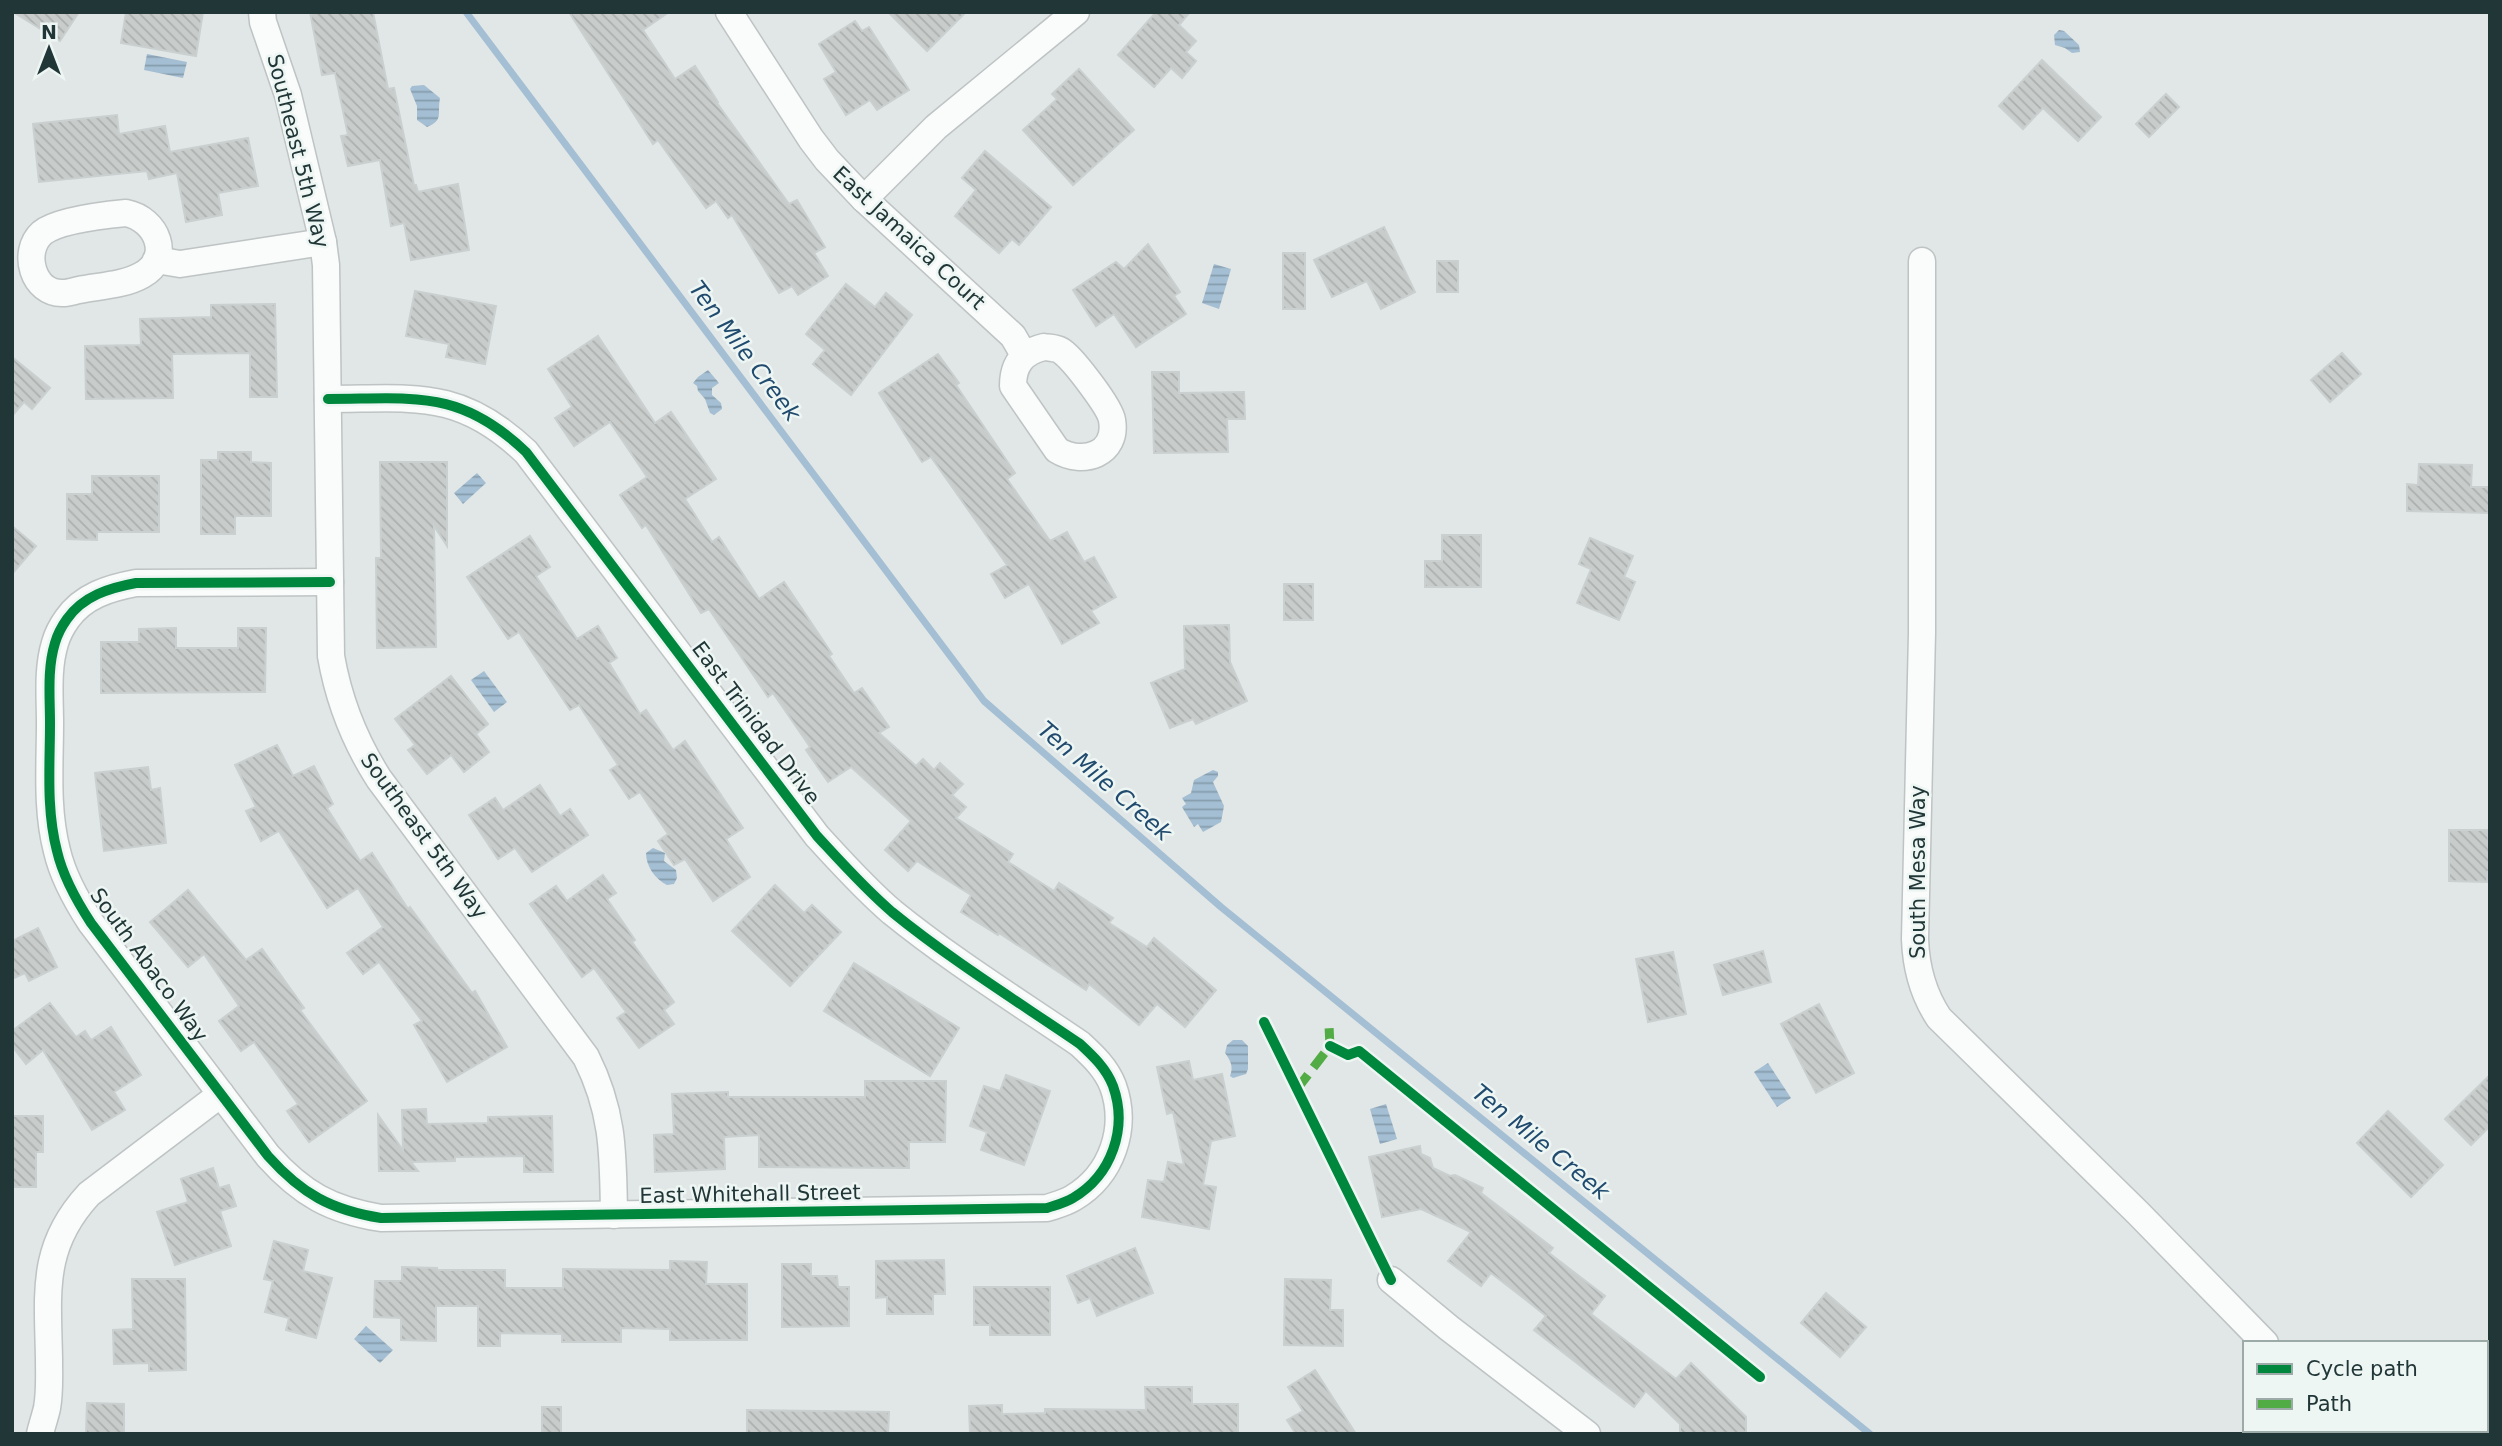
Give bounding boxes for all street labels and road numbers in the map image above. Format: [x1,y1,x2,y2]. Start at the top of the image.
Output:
street label: Southeast 5th Way [262,52,334,250]
street label: East Jamaica Court [828,161,990,315]
street label: East Trinidad Drive [687,637,825,809]
street label: Southeast 5th Way [356,748,492,924]
street label: South Mesa Way [1906,785,1930,959]
street label: South Abaco Way [85,883,213,1047]
street label: East Whitehall Street [639,1180,861,1208]

